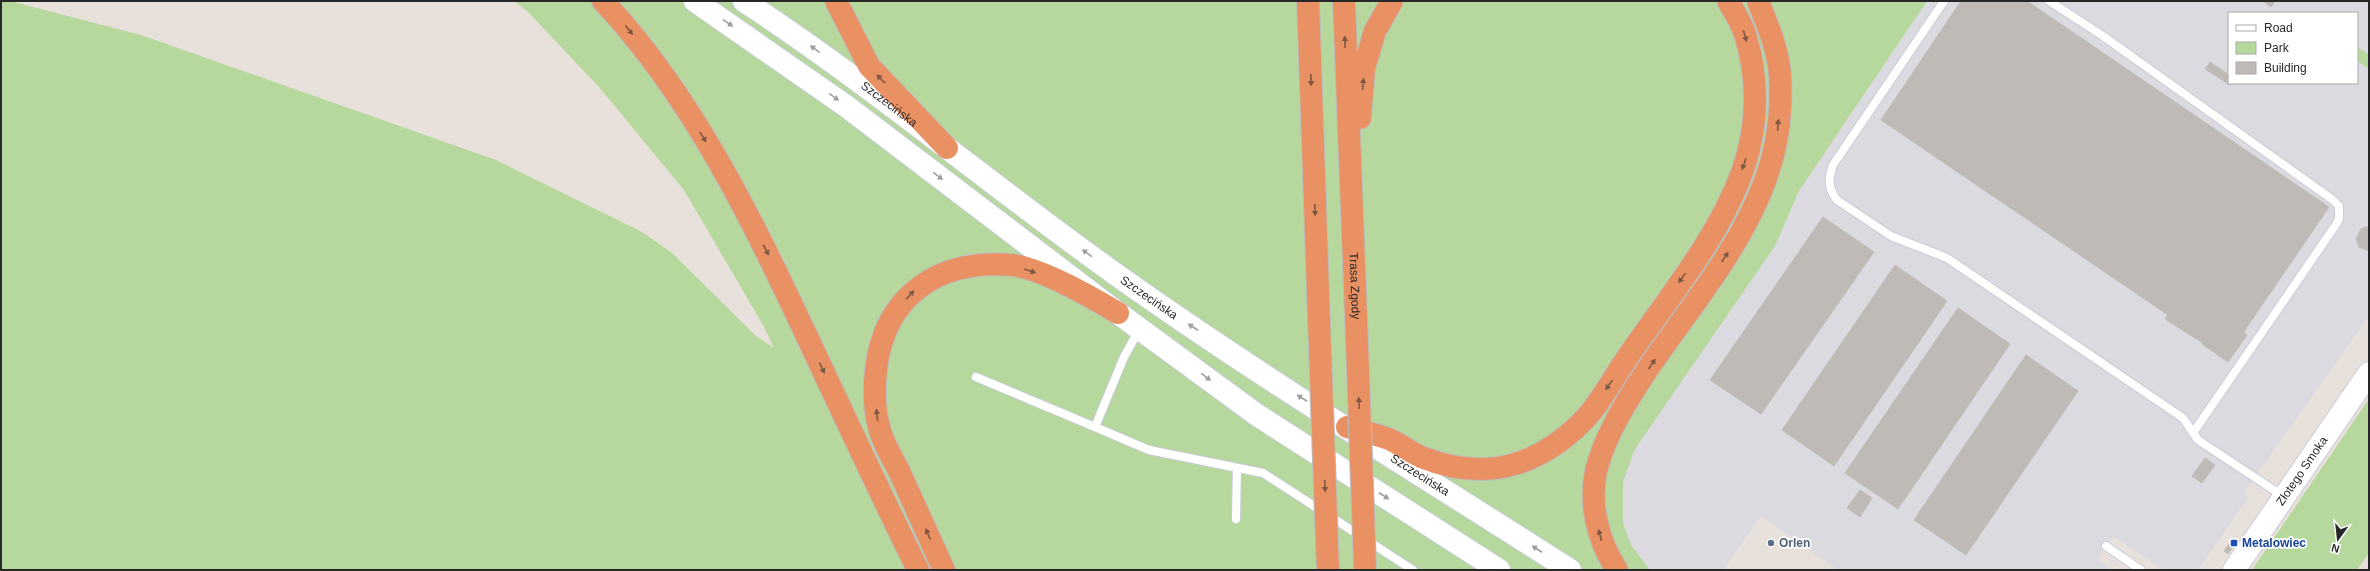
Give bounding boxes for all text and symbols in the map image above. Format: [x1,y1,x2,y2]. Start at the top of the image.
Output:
legend [2228,12,2358,84]
one-way arrow [722,19,734,26]
text: Road [2264,21,2293,35]
one-way arrow [624,25,633,36]
one-way arrow [1742,30,1748,42]
one-way arrow [1342,36,1349,48]
text: Park [2264,41,2290,55]
one-way arrow [809,45,820,53]
text: Building [2264,61,2307,75]
one-way arrow [876,74,886,84]
one-way arrow [1308,74,1314,87]
street label: Szczecińska [858,78,920,130]
one-way arrow [1359,78,1366,90]
one-way arrow [829,93,840,101]
one-way arrow [1775,119,1782,131]
one-way arrow [700,131,707,143]
one-way arrow [1741,158,1747,170]
one-way arrow [933,171,943,179]
one-way arrow [1312,204,1318,217]
one-way arrow [763,245,769,256]
one-way arrow [1081,249,1092,257]
one-way arrow [1721,251,1729,262]
street label: Trasa Zgody [1347,252,1363,320]
one-way arrow [1025,268,1037,274]
one-way arrow [1678,272,1686,283]
street label: Szczecińska [1118,273,1181,323]
one-way arrow [905,290,914,300]
one-way arrow [1187,324,1199,331]
one-way arrow [1648,359,1656,369]
one-way arrow [818,362,825,374]
one-way arrow [1200,373,1211,381]
one-way arrow [1605,379,1613,390]
one-way arrow [1297,394,1307,402]
one-way arrow [1356,396,1362,409]
one-way arrow [874,409,880,421]
street label: Złotego Smoka [2273,433,2331,508]
street label: Szczecińska [1388,451,1452,499]
one-way arrow [1322,480,1329,492]
one-way arrow [1378,492,1389,500]
north arrow [2318,519,2358,559]
one-way arrow [925,529,931,540]
one-way arrow [1597,529,1603,541]
place label: Orlen [1779,536,1810,550]
place label: Metalowiec [2242,536,2306,550]
marker: Orlen [1766,538,1776,548]
marker: Metalowiec [2229,538,2239,548]
text: N [2330,542,2341,555]
one-way arrow [1532,545,1542,553]

